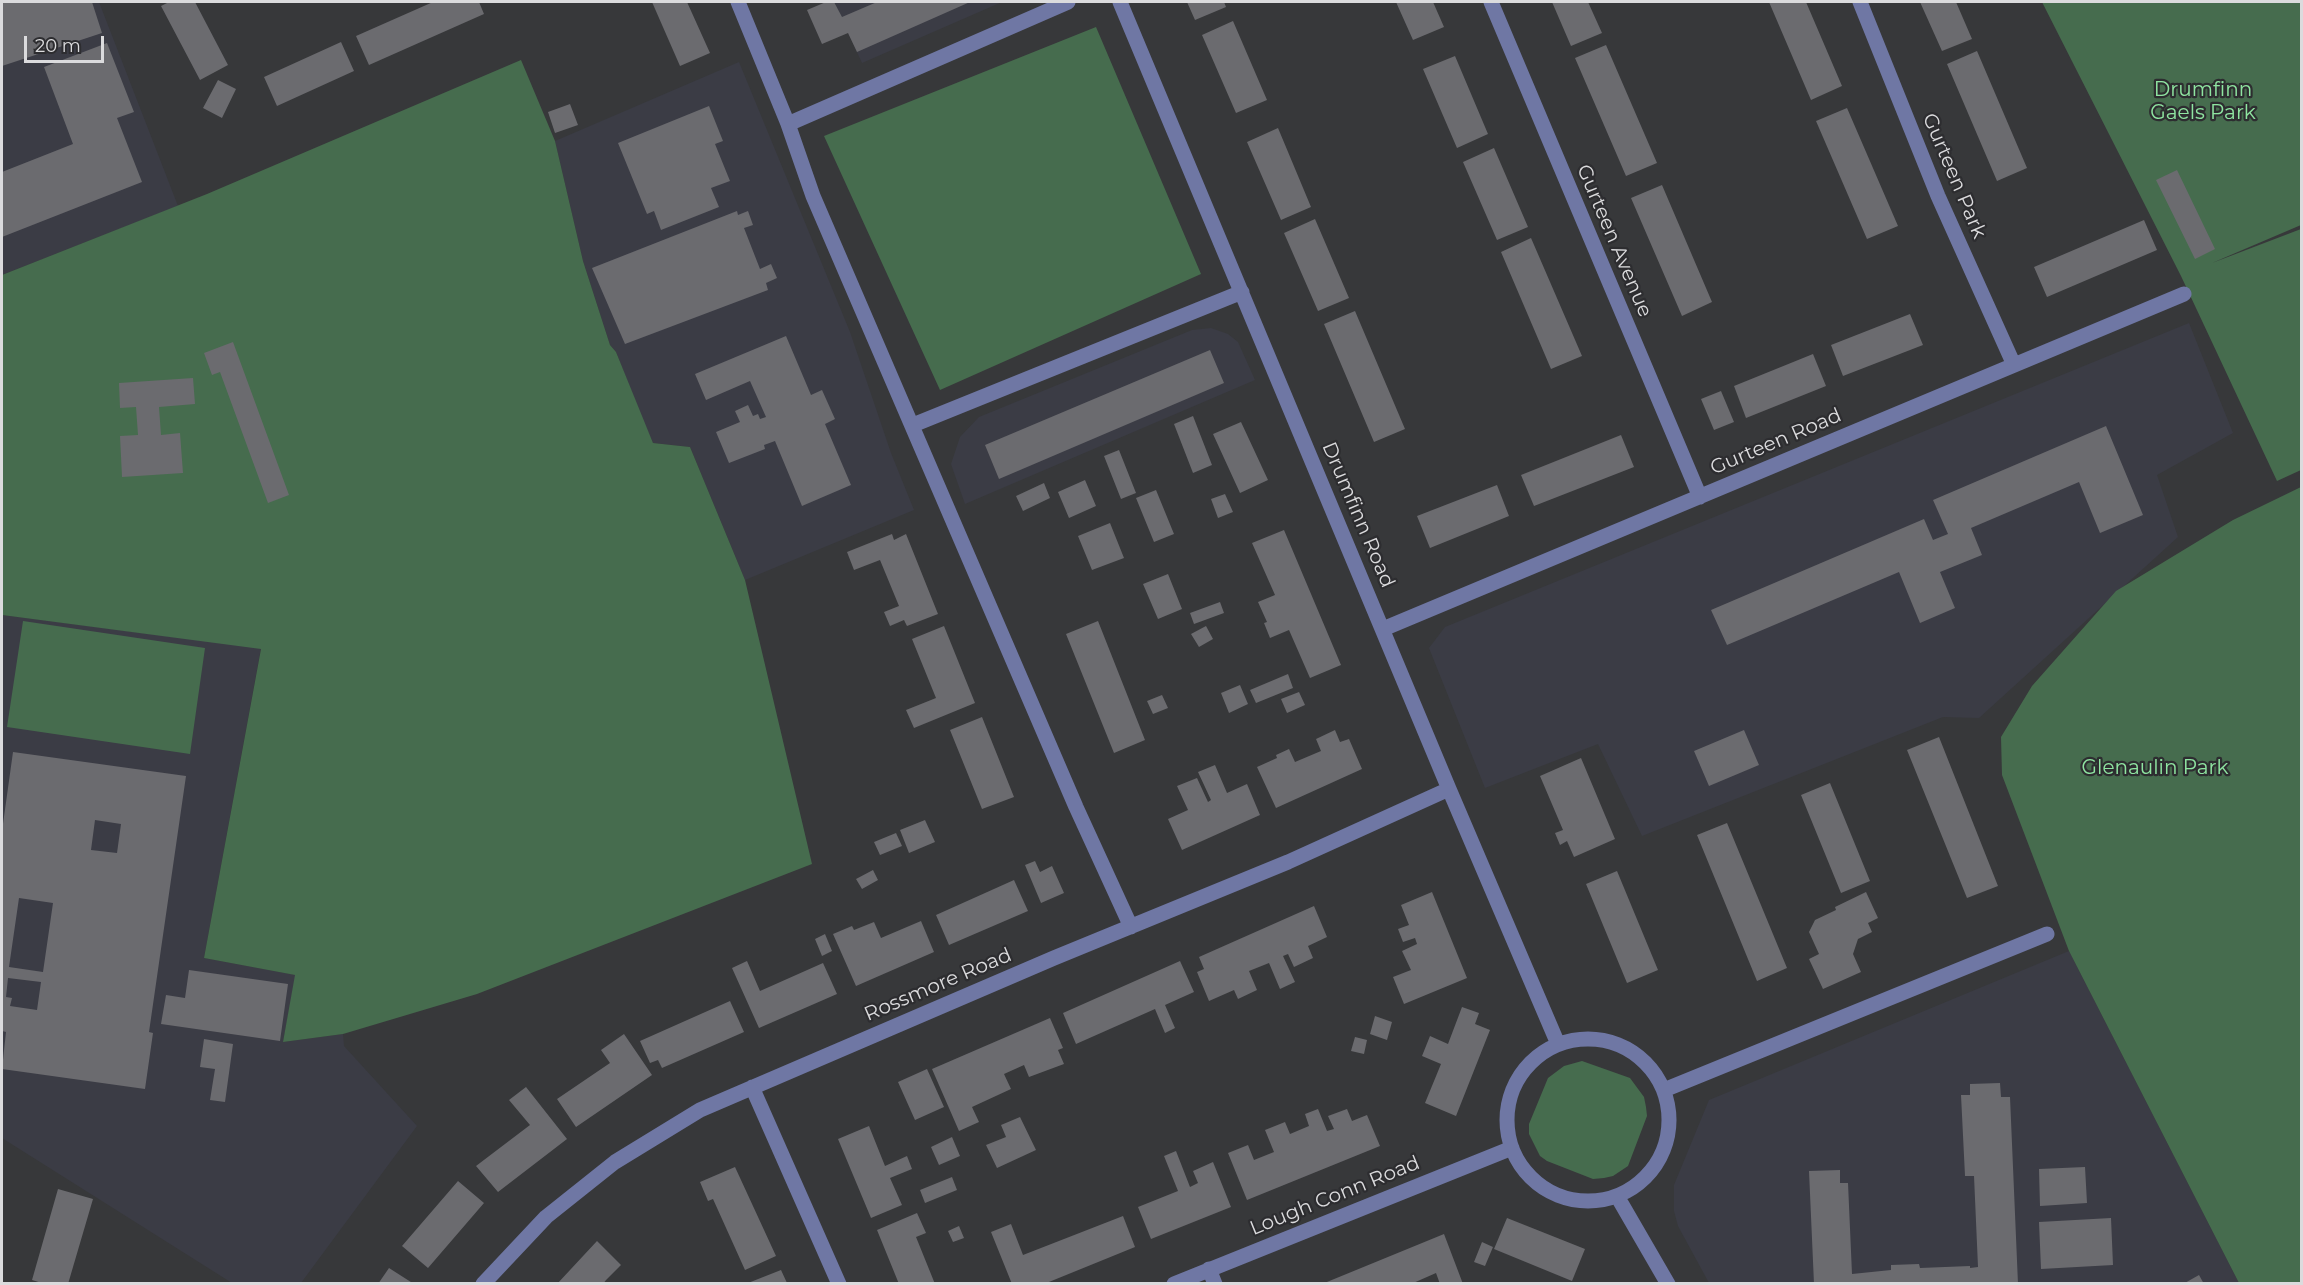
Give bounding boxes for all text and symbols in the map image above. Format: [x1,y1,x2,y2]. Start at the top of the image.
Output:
scale bar [27,24,106,62]
text: 20 m [35,35,81,57]
park label: Drumfinn Gaels Park [2150,78,2256,125]
street label: Gurteen Park [1917,110,1991,242]
street label: Gurteen Avenue [1571,161,1657,321]
street label: Gurteen Road [1707,404,1845,480]
street label: Drumfinn Road [1316,439,1400,591]
park label: Glenaulin Park [2082,756,2228,780]
street label: Rossmore Road [861,943,1015,1027]
street label: Lough Conn Road [1247,1151,1423,1241]

